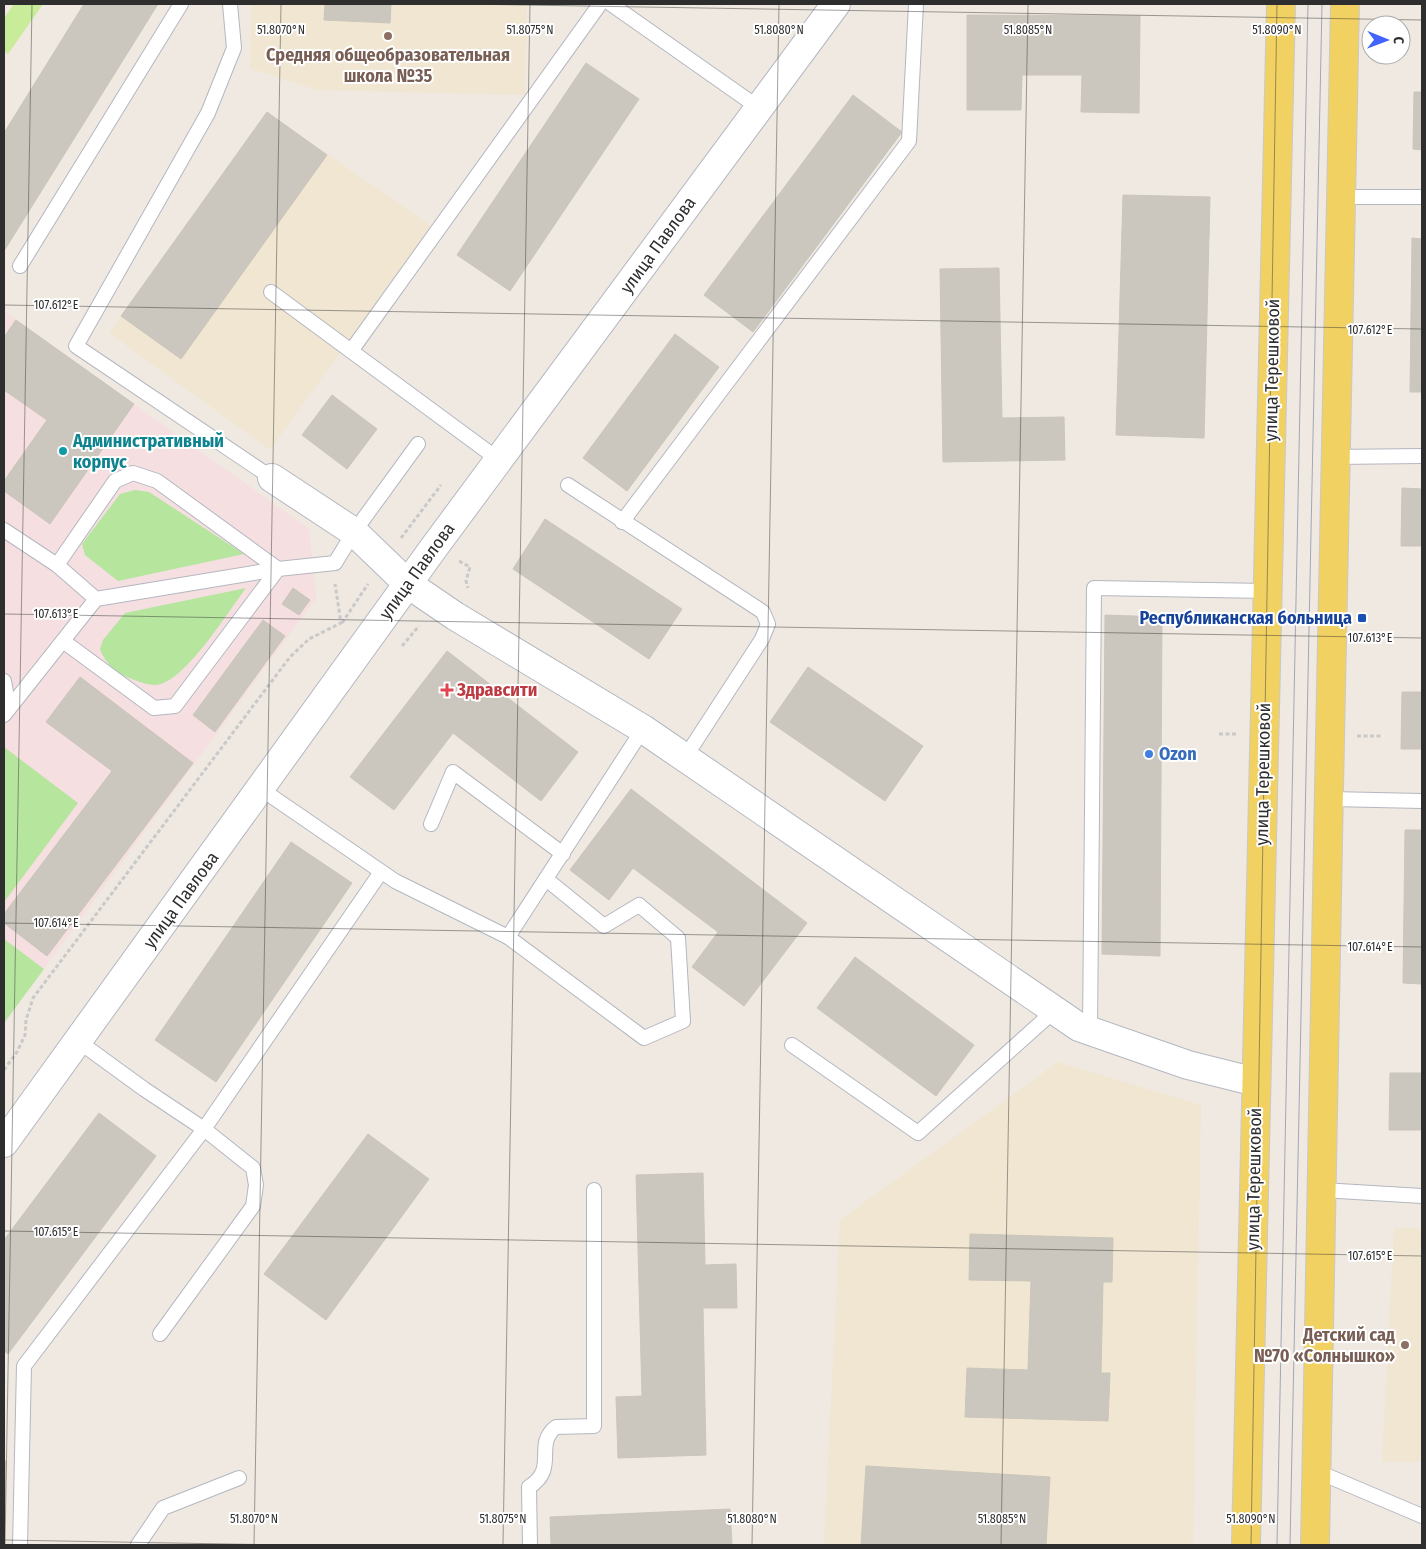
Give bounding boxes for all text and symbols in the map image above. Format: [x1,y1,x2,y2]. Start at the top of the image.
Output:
north arrow [1361,15,1411,65]
text: 51.8070°N [257,23,305,37]
text: 51.8075°N [506,23,554,37]
text: 51.8080°N [754,23,804,37]
text: 51.8085°N [1004,23,1052,37]
text: 51.8090°N [1252,23,1302,37]
marker: Средняя общеобразовательная школа №35 [382,30,394,42]
text: С [1390,36,1407,45]
place label: Средняя общеобразовательная школа №35 [266,44,510,87]
street label: улица Павлова [616,192,701,298]
text: 107.612°E [34,298,79,312]
street label: улица Терешковой [1260,298,1284,442]
text: 107.612°E [1348,323,1393,337]
place label: Административный корпус [72,430,224,473]
marker: Административный корпус [57,445,69,457]
street label: улица Павлова [375,518,460,624]
text: 107.613°E [34,607,79,621]
place label: Республиканская больница [1139,607,1352,629]
marker: Республиканская больница [1356,612,1368,624]
text: 107.613°E [1348,631,1393,645]
place label: Здравсити [456,679,537,701]
marker: Здравсити [441,684,453,696]
street label: улица Терешковой [1251,702,1275,846]
place label: Ozon [1159,743,1197,765]
marker: Ozon [1143,748,1155,760]
street label: улица Павлова [139,847,224,953]
text: 107.614°E [33,916,79,930]
text: 107.614°E [1347,940,1393,954]
street label: улица Терешковой [1242,1107,1266,1251]
text: 107.615°E [34,1225,79,1239]
text: 107.615°E [1348,1249,1393,1263]
place label: Детский сад №70 «Солнышко» [1254,1324,1395,1367]
marker: Детский сад №70 «Солнышко» [1399,1339,1411,1351]
text: 51.8070°N [230,1512,278,1526]
text: 51.8075°N [479,1512,527,1526]
text: 51.8080°N [727,1512,777,1526]
text: 51.8085°N [978,1512,1026,1526]
text: 51.8090°N [1226,1512,1276,1526]

